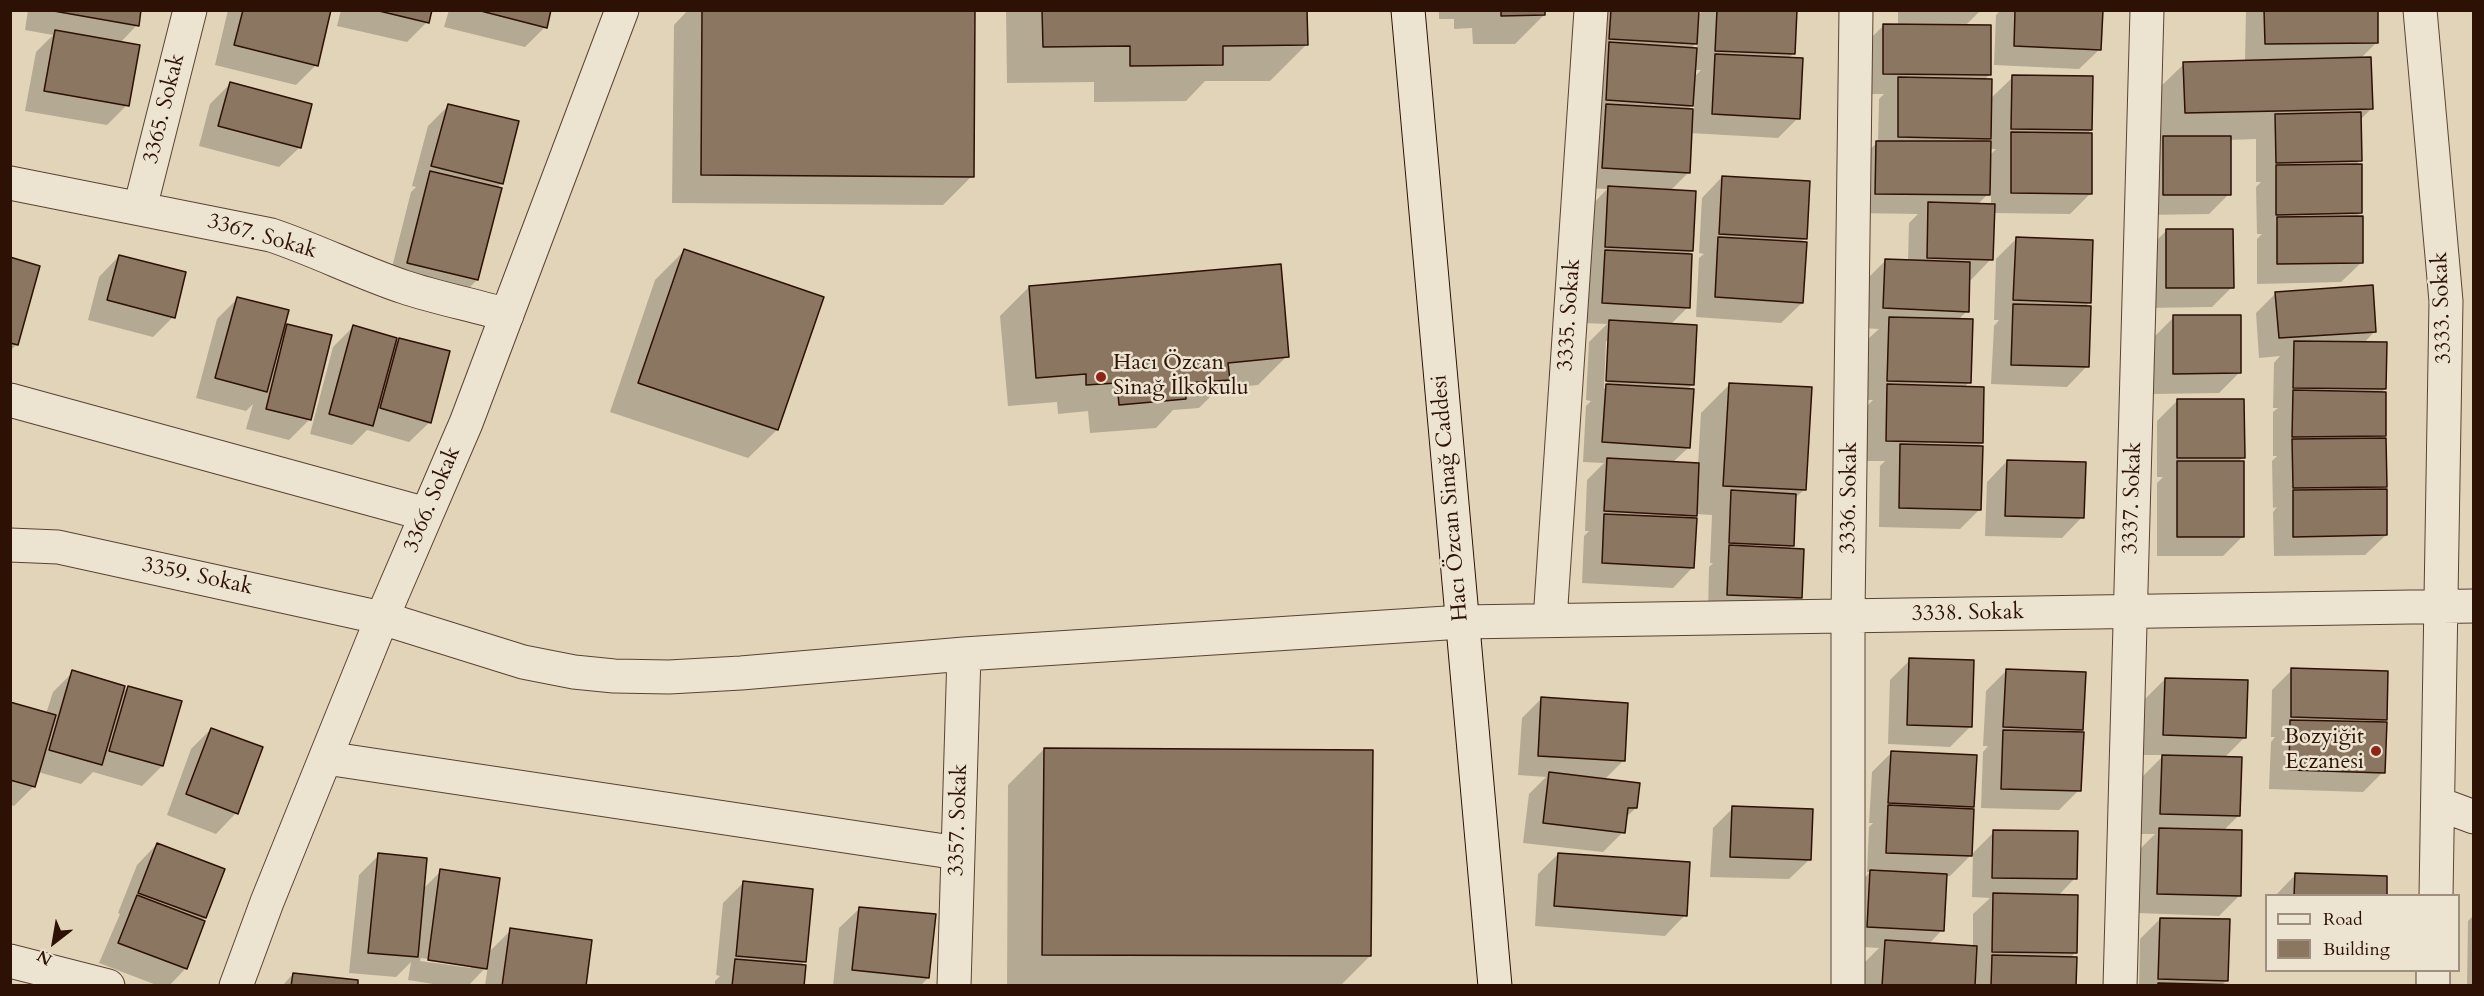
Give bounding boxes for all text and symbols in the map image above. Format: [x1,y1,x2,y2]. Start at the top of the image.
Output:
street label: 3365. Sokak [139,51,191,167]
street label: 3367. Sokak [204,209,320,265]
street label: 3333. Sokak [2428,251,2458,365]
street label: 3335. Sokak [1553,258,1587,372]
place label: Hacı Özcan Sinağ İlkokulu [1113,351,1249,402]
marker: Hacı Özcan Sinağ İlkokulu [1094,370,1108,384]
street label: Hacı Özcan Sinağ Caddesi [1427,374,1475,622]
street label: 3337. Sokak [2118,441,2148,555]
street label: 3336. Sokak [1836,442,1864,554]
street label: 3366. Sokak [399,443,467,557]
street label: 3359. Sokak [139,552,255,602]
street label: 3338. Sokak [1912,600,2024,628]
place label: Bozyiğit Eczanesi [2284,725,2364,776]
marker: Bozyiğit Eczanesi [2369,744,2383,758]
street label: 3357. Sokak [944,763,974,877]
legend [2265,894,2460,972]
text: Road [2323,907,2363,932]
north arrow [24,912,84,972]
text: Building [2323,937,2390,962]
text: N [33,944,56,970]

